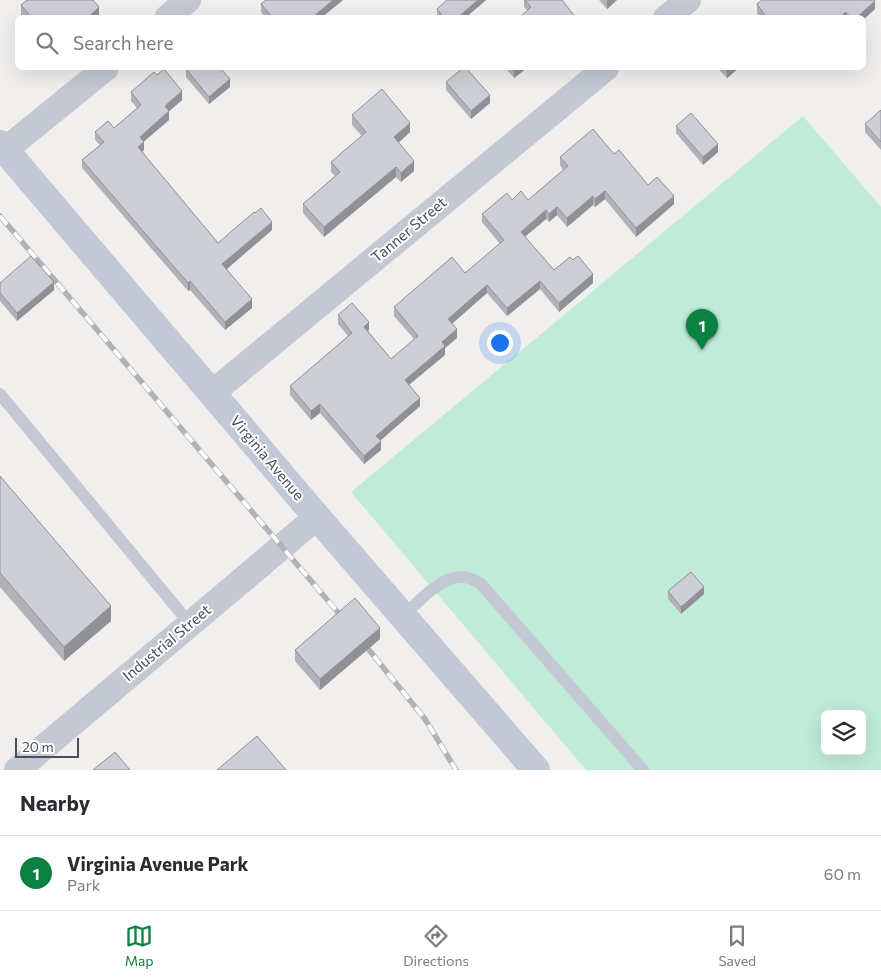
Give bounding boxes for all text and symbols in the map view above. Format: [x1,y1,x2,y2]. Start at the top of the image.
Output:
search box [15,15,866,70]
icon: search [33,29,61,57]
text: Search here [73,31,173,54]
street label: Tanner Street [367,193,450,266]
pin: 1 [686,309,718,350]
your location [487,330,513,356]
street label: Virginia Avenue [227,411,309,504]
street label: Industrial Street [119,600,214,684]
map controls [821,710,866,755]
button: layers [821,710,866,755]
scale bar [15,735,79,758]
text: 20 m [22,738,54,755]
text: Nearby [20,790,90,815]
text: Virginia Avenue Park [67,852,248,875]
text: 1 [32,864,40,883]
text: 60 m [824,864,861,883]
text: Park [67,875,100,894]
tab: Map [125,922,154,969]
tab: Directions [403,922,469,969]
tab: Saved [718,922,756,969]

